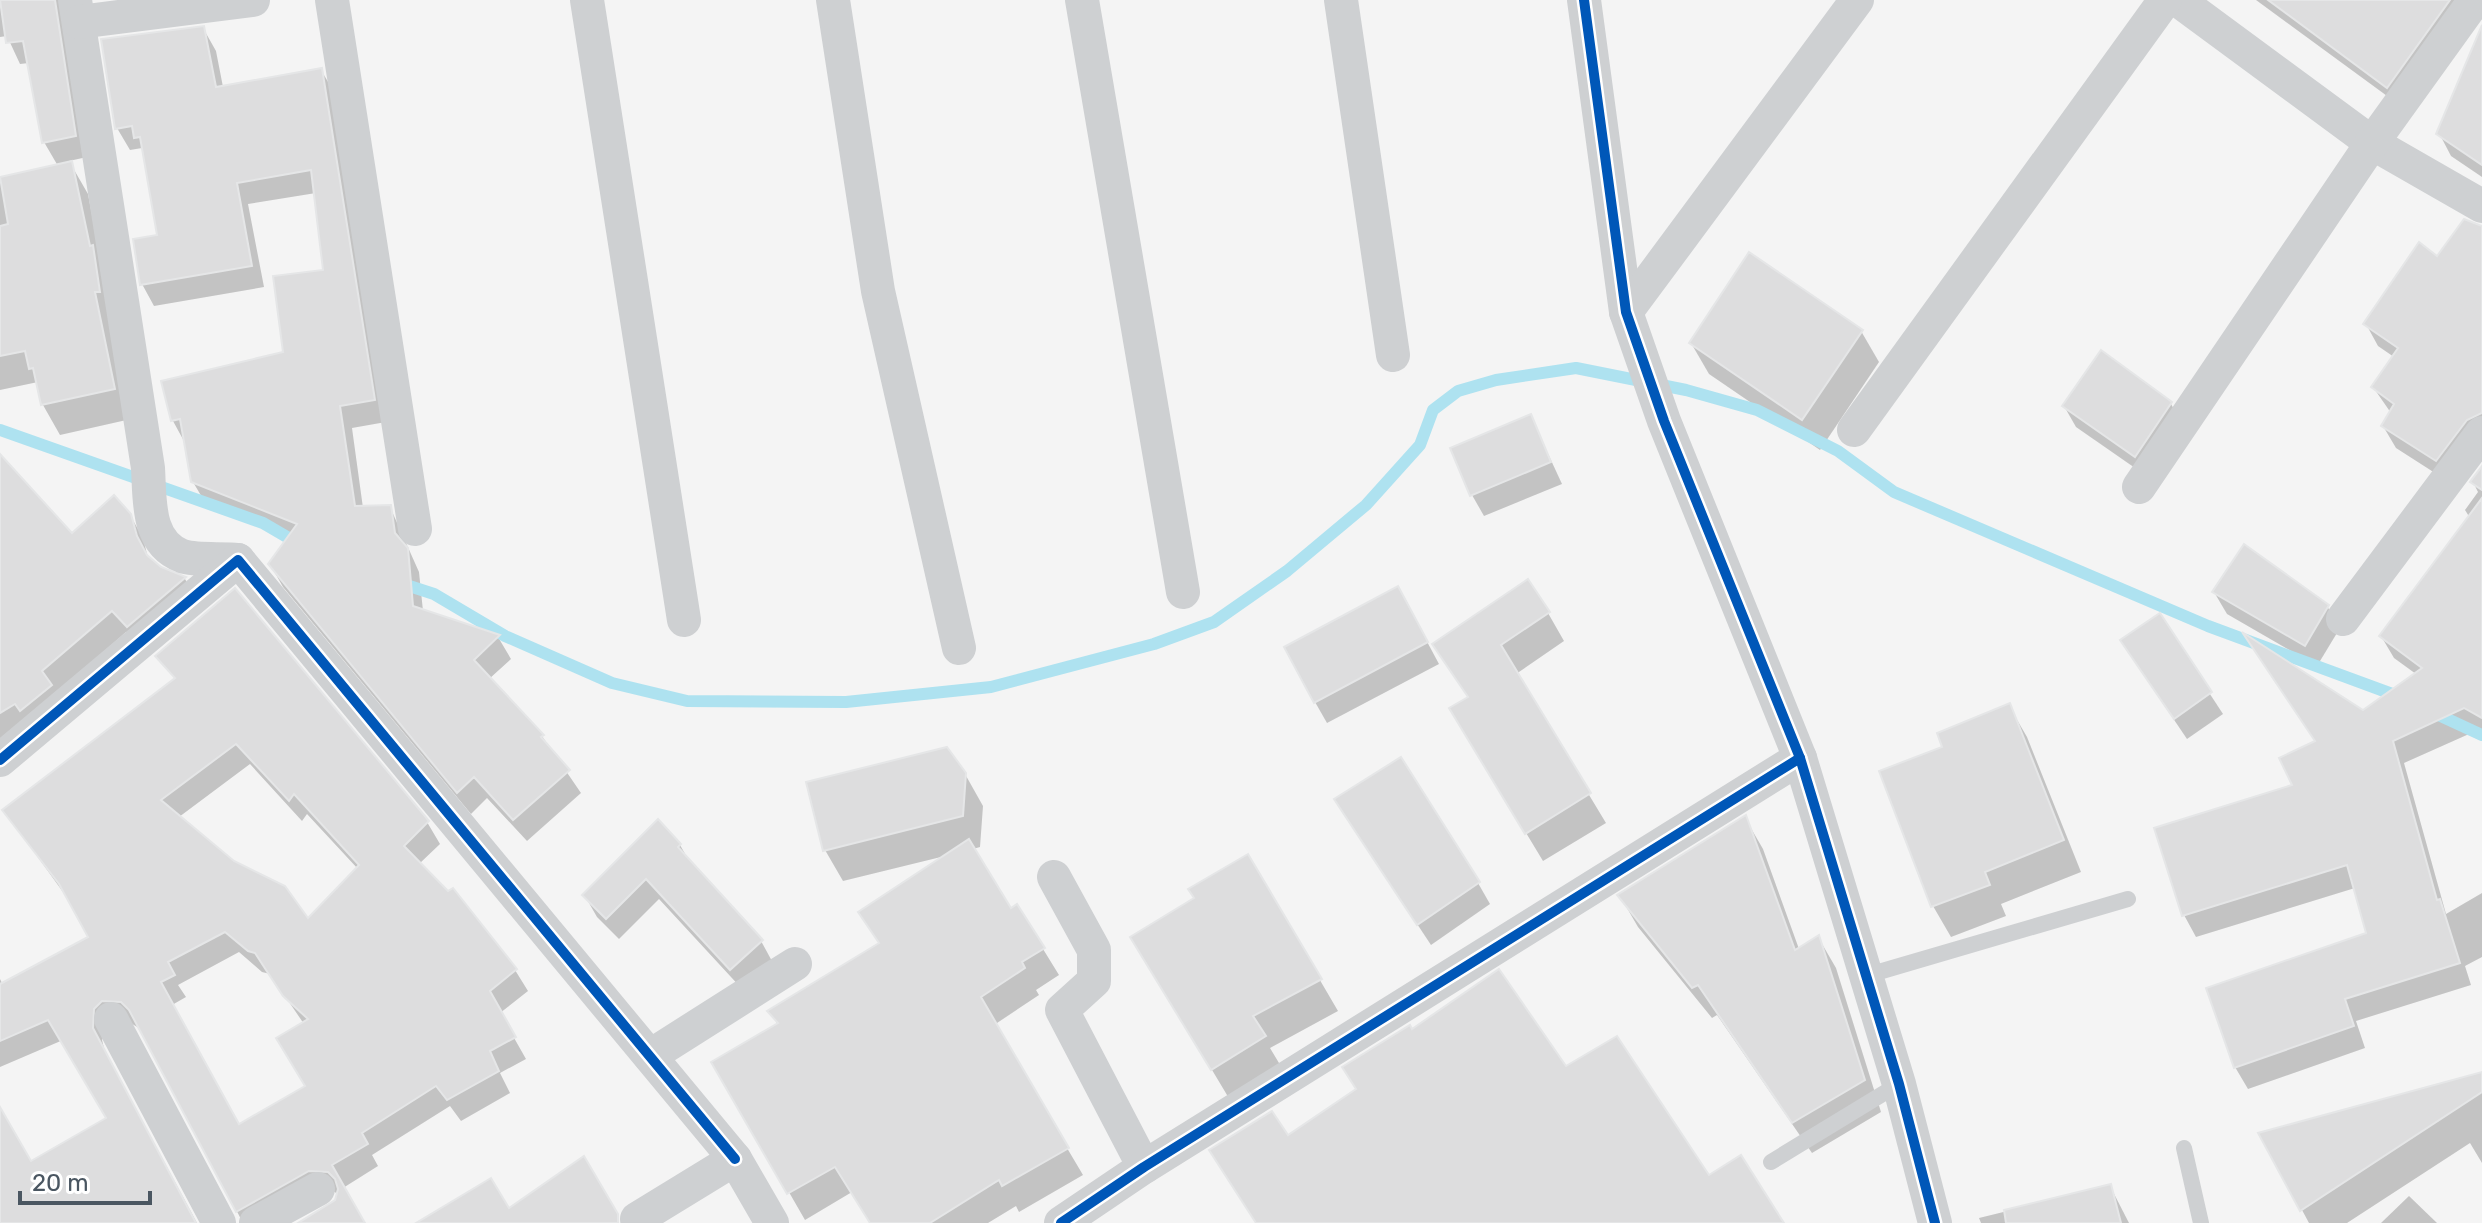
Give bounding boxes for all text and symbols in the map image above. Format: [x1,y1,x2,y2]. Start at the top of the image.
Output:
scale bar [20,1155,150,1205]
text: 20 m [32,1169,89,1197]

